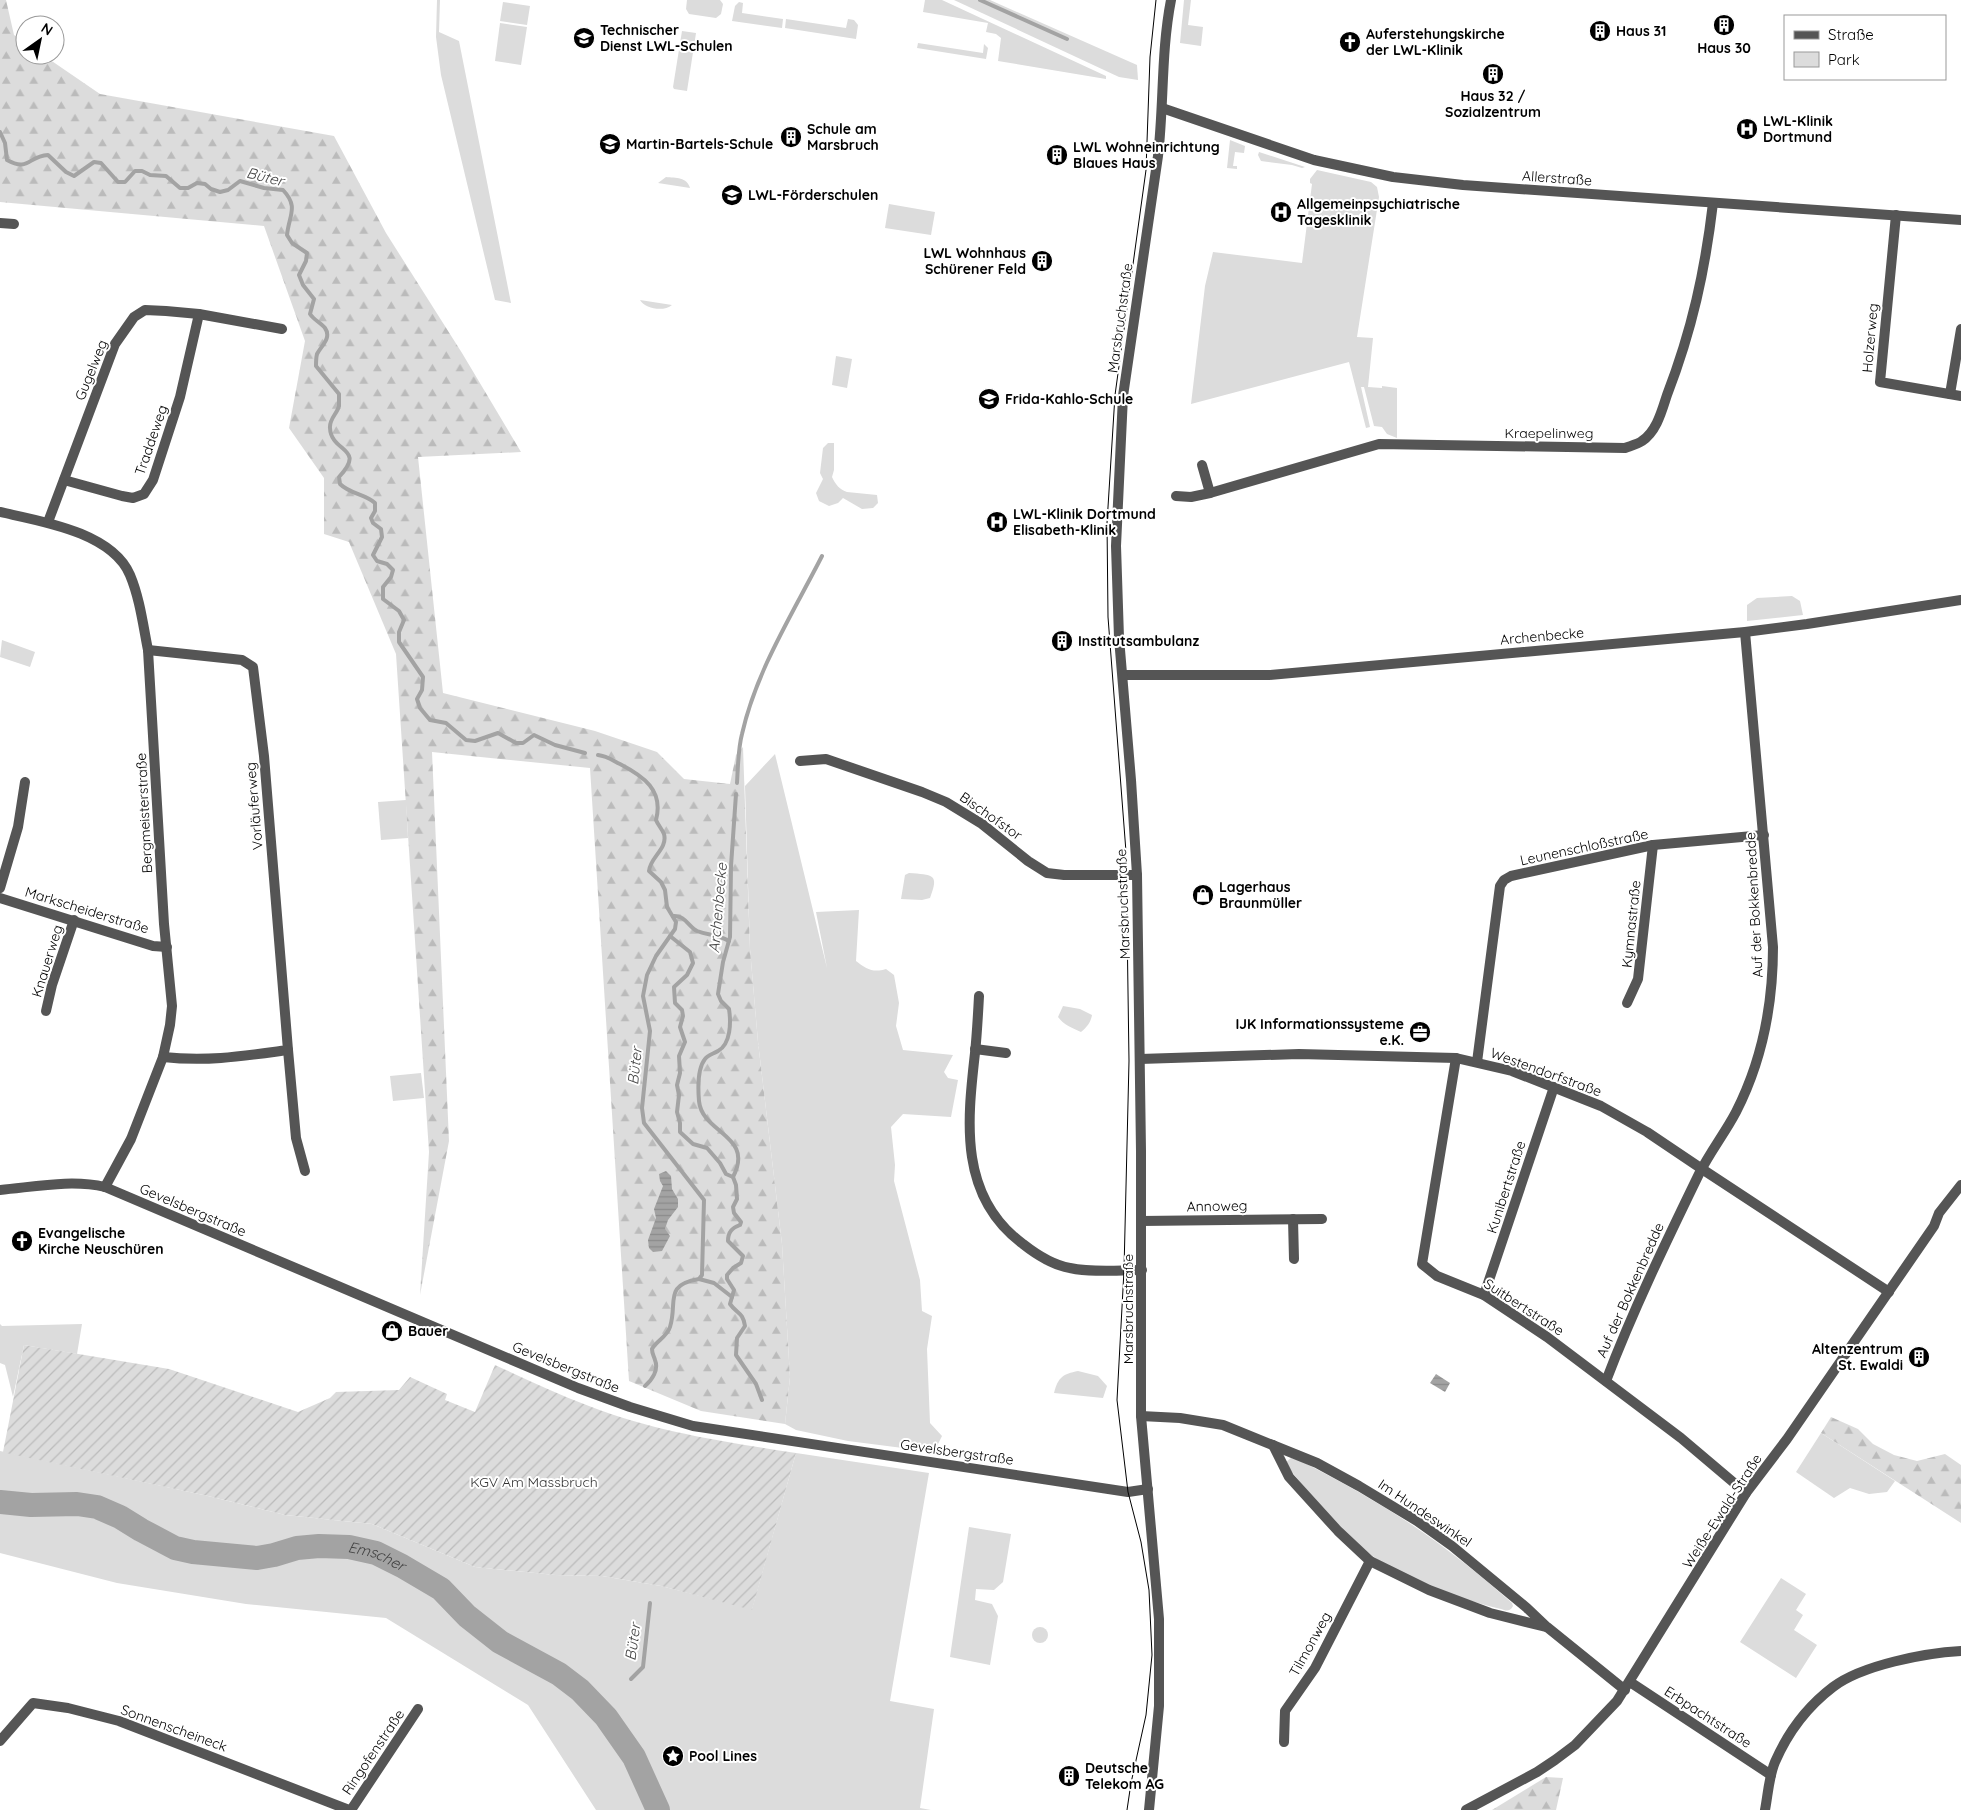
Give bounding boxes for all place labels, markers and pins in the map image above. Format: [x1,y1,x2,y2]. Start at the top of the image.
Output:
building icon: Haus 30 [1712,13,1736,37]
building icon: Haus 31 [1588,19,1612,43]
place label: Technischer Dienst LWL-Schulen [600,21,733,55]
place label: Haus 31 [1616,22,1667,40]
place label: Auferstehungskirche der LWL-Klinik [1366,25,1505,59]
school or university icon: Technischer Dienst LWL-Schulen [572,26,596,50]
church icon: Auferstehungskirche der LWL-Klinik [1338,30,1362,54]
place label: Haus 30 [1697,39,1751,57]
building icon: Haus 32 / Sozialzentrum [1481,62,1505,86]
place label: Haus 32 / Sozialzentrum [1445,87,1541,121]
place label: LWL-Klinik Dortmund [1763,112,1833,146]
hospital icon: LWL-Klinik Dortmund [1735,117,1759,141]
place label: Schule am Marsbruch [807,120,879,154]
building icon: Schule am Marsbruch [779,125,803,149]
school or university icon: Martin-Bartels-Schule [598,132,622,156]
place label: Martin-Bartels-Schule [626,135,773,153]
place label: LWL Wohneinrichtung Blaues Haus [1073,138,1220,172]
building icon: LWL Wohneinrichtung Blaues Haus [1045,143,1069,167]
school or university icon: LWL-Förderschulen [720,183,744,207]
place label: LWL-Förderschulen [748,186,878,204]
place label: Allgemeinpsychiatrische Tagesklinik [1297,195,1460,229]
hospital icon: Allgemeinpsychiatrische Tagesklinik [1269,200,1293,224]
place label: LWL Wohnhaus Schürener Feld [923,244,1026,278]
building icon: LWL Wohnhaus Schürener Feld [1030,249,1054,273]
school or university icon: Frida-Kahlo-Schule [977,387,1001,411]
place label: Frida-Kahlo-Schule [1005,390,1133,408]
place label: LWL-Klinik Dortmund Elisabeth-Klinik [1013,505,1156,539]
hospital icon: LWL-Klinik Dortmund Elisabeth-Klinik [985,510,1009,534]
building icon: Institutsambulanz [1050,629,1074,653]
place label: Institutsambulanz [1078,632,1199,650]
place label: Lagerhaus Braunmüller [1219,878,1302,912]
shop icon: Lagerhaus Braunmüller [1191,883,1215,907]
place label: IJK Informationssysteme e.K. [1235,1015,1404,1049]
office icon: IJK Informationssysteme e.K. [1408,1020,1432,1044]
place label: Evangelische Kirche Neuschüren [38,1224,164,1258]
church icon: Evangelische Kirche Neuschüren [10,1229,34,1253]
shop icon: Bauer [380,1319,404,1343]
place label: Bauer [408,1322,448,1340]
place label: Altenzentrum St. Ewaldi [1812,1340,1903,1374]
building icon: Altenzentrum St. Ewaldi [1907,1345,1931,1369]
place icon: Pool Lines [661,1744,685,1768]
place label: Pool Lines [689,1747,757,1765]
place label: Deutsche Telekom AG [1085,1759,1164,1793]
building icon: Deutsche Telekom AG [1057,1764,1081,1788]

